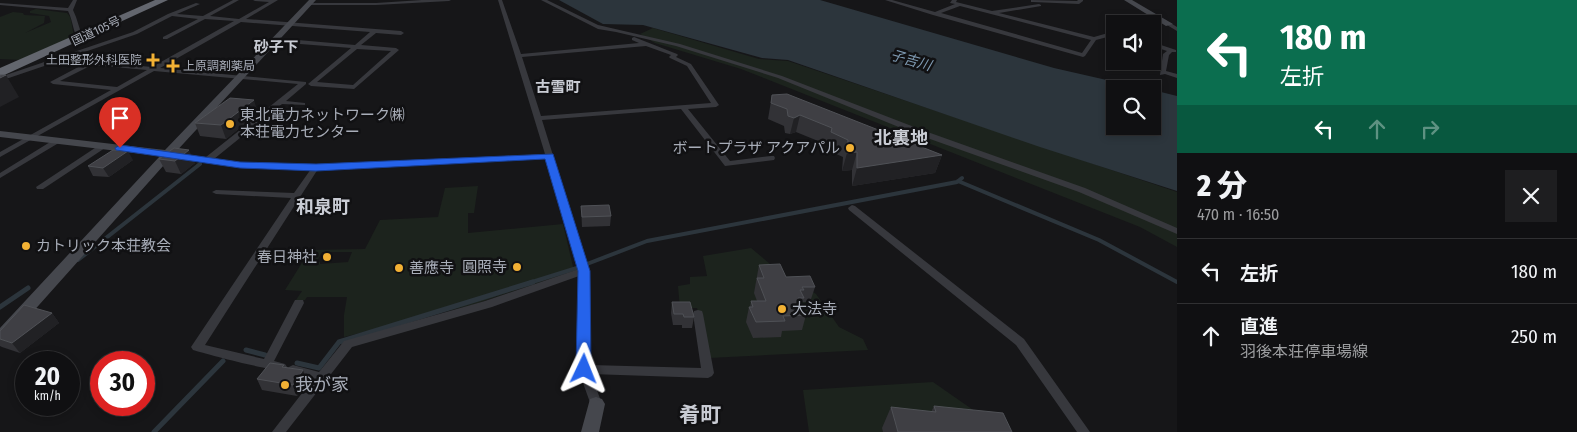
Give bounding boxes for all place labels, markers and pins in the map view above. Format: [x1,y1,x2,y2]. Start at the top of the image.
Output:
place label: 土田整形外科医院 [46,53,142,67]
marker: 土田整形外科医院 [146,53,160,67]
place label: 上原調剤薬局 [183,59,255,73]
marker: 上原調剤薬局 [167,60,179,72]
pin [99,97,141,148]
place label: 東北電力ネットワーク㈱ 本荘電力センター [240,106,405,141]
marker: 東北電力ネットワーク㈱ 本荘電力センター [224,118,236,130]
place label: ボートプラザ アクアパル [673,139,840,157]
marker: ボートプラザ アクアパル [844,142,856,154]
place label: カトリック本荘教会 [36,237,171,255]
marker: カトリック本荘教会 [20,240,32,252]
place label: 春日神社 [257,248,317,266]
marker: 春日神社 [321,251,333,263]
place label: 圓照寺 [462,258,507,276]
place label: 善應寺 [409,259,454,277]
marker: 圓照寺 [511,261,523,273]
marker: 善應寺 [393,262,405,274]
place label: 大法寺 [792,300,837,318]
marker: 大法寺 [776,303,788,315]
place label: 我が家 [295,374,349,396]
marker: 我が家 [279,379,291,391]

